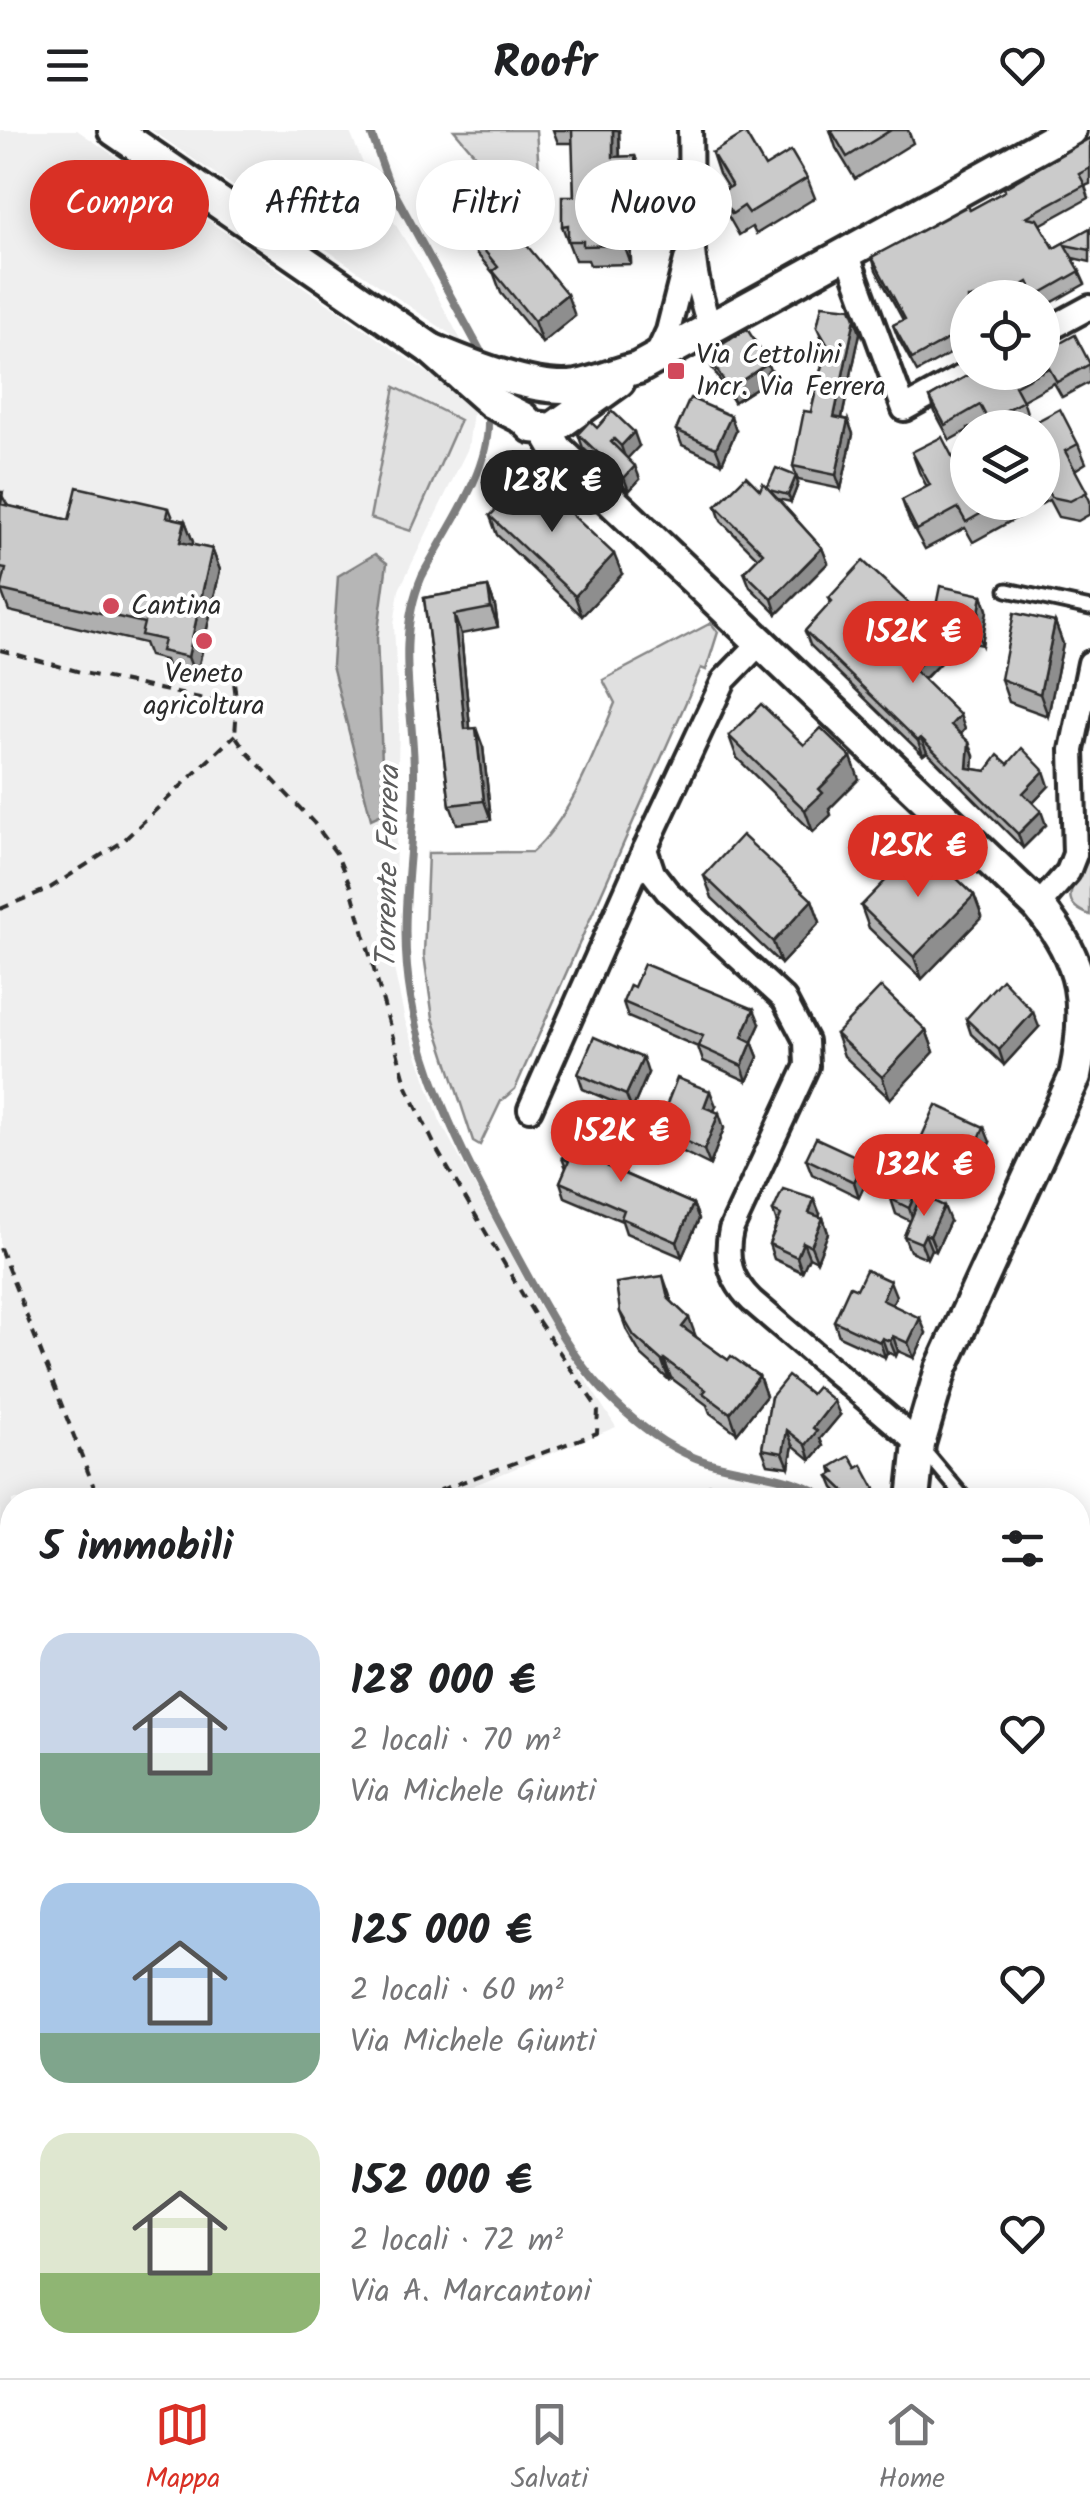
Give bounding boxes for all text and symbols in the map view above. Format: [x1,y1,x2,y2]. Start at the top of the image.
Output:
text: Roofr [493,29,597,101]
icon: menu [40,38,95,93]
icon: heart [995,38,1050,93]
chip: Compra [30,160,209,250]
chip: Affitta [229,160,396,250]
chip: Filtri [416,160,555,250]
chip: Nuovo [575,160,732,250]
map controls [950,280,1060,520]
button: locate [950,280,1060,390]
place label: Via Cettolini Incr. Via Ferrera [696,333,886,410]
marker: Via Cettolini Incr. Via Ferrera [665,360,687,382]
button: layers [950,410,1060,520]
pin: 128K € [471,450,633,535]
text: 128K € [502,457,602,508]
place label: Cantina [131,584,221,629]
marker: Cantina [100,595,122,617]
pin: 152K € [832,601,994,686]
text: 152K € [865,608,961,659]
marker: Veneto agricoltura [193,630,215,652]
place label: Veneto agricoltura [143,652,265,729]
water label: Torrente Ferrera [363,763,415,969]
pin: 125K € [837,815,999,900]
text: 125K € [870,822,966,873]
pin: 152K € [540,1100,702,1185]
text: 152K € [573,1107,669,1158]
pin: 132K € [843,1134,1005,1219]
text: 132K € [875,1141,973,1192]
text: 5 immobili [40,1515,233,1582]
icon: filters [995,1521,1050,1576]
text: 128 000 € [350,1649,536,1716]
icon: home [120,1673,240,1793]
icon: heart [995,1706,1050,1761]
text: 2 locali · 70 m² [350,1716,561,1767]
text: Via Michele Giunti [350,1767,596,1818]
text: 125 000 € [350,1899,532,1966]
icon: home [120,1923,240,2043]
icon: heart [995,1956,1050,2011]
text: 2 locali · 60 m² [350,1966,564,2017]
text: Via Michele Giunti [350,2017,596,2068]
text: 152 000 € [350,2149,532,2216]
icon: home [120,2173,240,2293]
icon: heart [995,2206,1050,2261]
text: 2 locali · 72 m² [350,2216,563,2267]
text: Via A. Marcantoni [350,2267,591,2318]
tab: Mappa [145,2397,220,2502]
tab: Salvati [511,2397,588,2502]
tab: Home [878,2397,945,2502]

